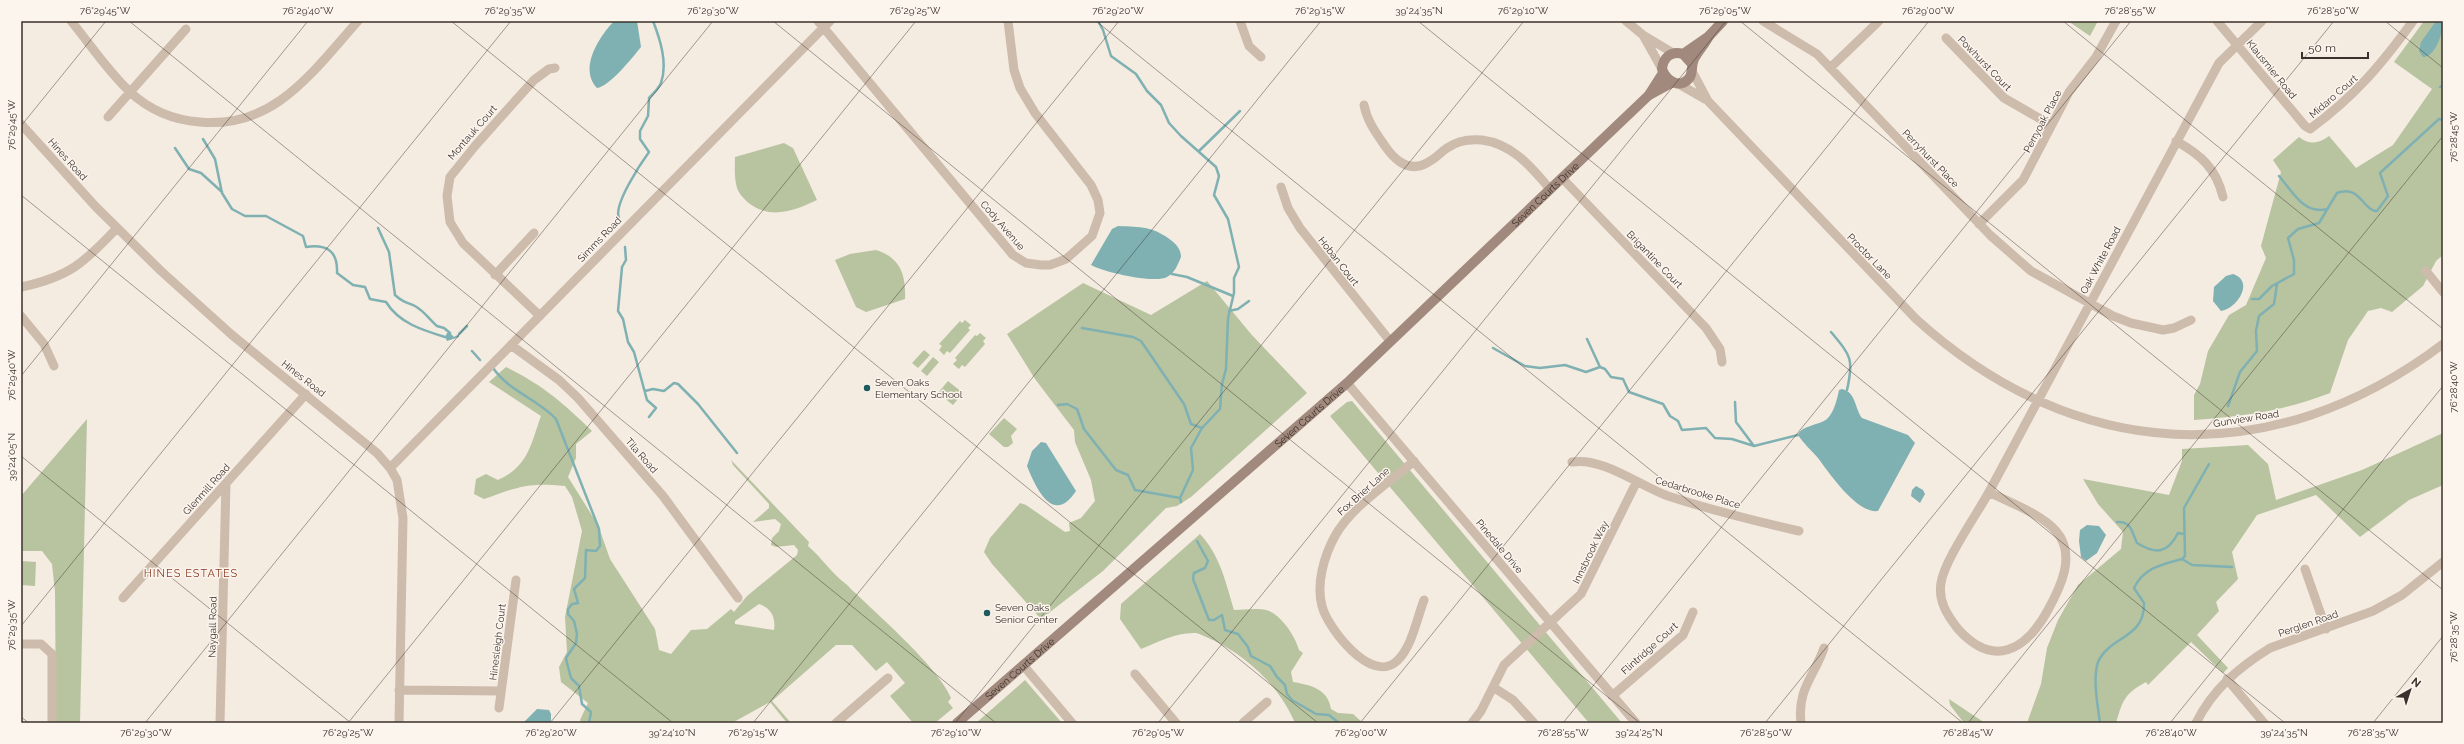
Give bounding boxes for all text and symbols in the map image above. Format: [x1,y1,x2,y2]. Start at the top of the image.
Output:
text: 76°29'45"W [80,5,131,16]
text: 76°29'40"W [282,5,334,16]
text: 76°29'35"W [485,5,536,16]
text: 76°29'30"W [687,5,739,16]
text: 76°29'25"W [890,5,941,16]
text: 76°29'20"W [1092,5,1144,16]
text: 76°29'15"W [1295,5,1346,16]
text: 39°24'35"N [1395,5,1443,16]
text: 76°29'10"W [1498,5,1549,16]
text: 76°29'05"W [1699,5,1751,16]
text: 76°29'00"W [1902,5,1955,16]
text: 76°28'55"W [2104,5,2156,16]
text: 76°28'50"W [2307,5,2359,16]
street label: Powhurst Court [1956,34,2014,93]
scale bar [2302,34,2368,60]
street label: Klausmier Road [2245,38,2299,101]
text: 50 m [2308,41,2336,55]
street label: Midaro Court [2307,72,2360,120]
street label: Perryoak Place [2021,88,2064,154]
text: 76°29'45"W [6,99,17,150]
street label: Montauk Court [446,102,499,162]
text: 76°28'45"W [2448,111,2459,162]
street label: Perryhurst Place [1900,127,1961,190]
street label: Hines Road [46,136,89,183]
street label: Seven Courts Drive [1510,160,1581,229]
street label: Cody Avenue [978,199,1027,252]
street label: Simms Road [575,215,623,264]
street label: Oak White Road [2078,225,2123,296]
street label: Brigantine Court [1625,228,1685,291]
street label: Proctor Lane [1845,231,1894,281]
street label: Hoban Court [1316,235,1361,288]
text: 76°29'40"W [6,349,17,401]
street label: Hines Road [280,358,328,399]
text: 76°28'40"W [2448,361,2459,413]
place label: Seven Oaks Elementary School [875,377,963,400]
marker: Seven Oaks Elementary School [862,383,872,393]
street label: Seven Courts Drive [1272,383,1346,450]
street label: Gunview Road [2212,408,2280,429]
text: 39°24'05"N [6,433,17,481]
street label: Tila Road [623,435,660,475]
street label: Glenmill Road [181,462,232,517]
street label: Fox Brier Lane [1335,465,1392,518]
street label: Cedarbrooke Place [1654,474,1742,511]
street label: Pinedale Drive [1474,517,1525,576]
street label: Innsbrook Way [1570,518,1611,585]
district label: HINES ESTATES [144,567,238,580]
street label: Naygall Road [206,596,219,658]
text: 76°29'35"W [6,599,17,650]
place label: Seven Oaks Senior Center [995,602,1058,625]
street label: Hinesleigh Court [487,603,508,681]
marker: Seven Oaks Senior Center [982,608,992,618]
street label: Perglen Road [2277,608,2340,639]
text: 76°28'35"W [2448,611,2459,663]
street label: Flintridge Court [1619,620,1680,677]
street label: Seven Courts Drive [983,636,1057,702]
north arrow [2390,670,2430,710]
text: N [2409,675,2423,690]
text: 76°29'30"W [120,727,172,738]
text: 76°29'25"W [323,727,374,738]
text: 76°29'20"W [525,727,577,738]
text: 39°24'10"N [648,727,696,738]
text: 76°29'15"W [728,727,779,738]
text: 76°29'10"W [931,727,982,738]
text: 76°29'05"W [1132,727,1184,738]
text: 76°29'00"W [1335,727,1388,738]
text: 76°28'55"W [1537,727,1589,738]
text: 39°24'25"N [1615,727,1663,738]
text: 76°28'50"W [1740,727,1792,738]
text: 76°28'45"W [1943,727,1994,738]
text: 76°28'40"W [2145,727,2197,738]
text: 39°24'35"N [2260,727,2308,738]
text: 76°28'35"W [2347,727,2399,738]

